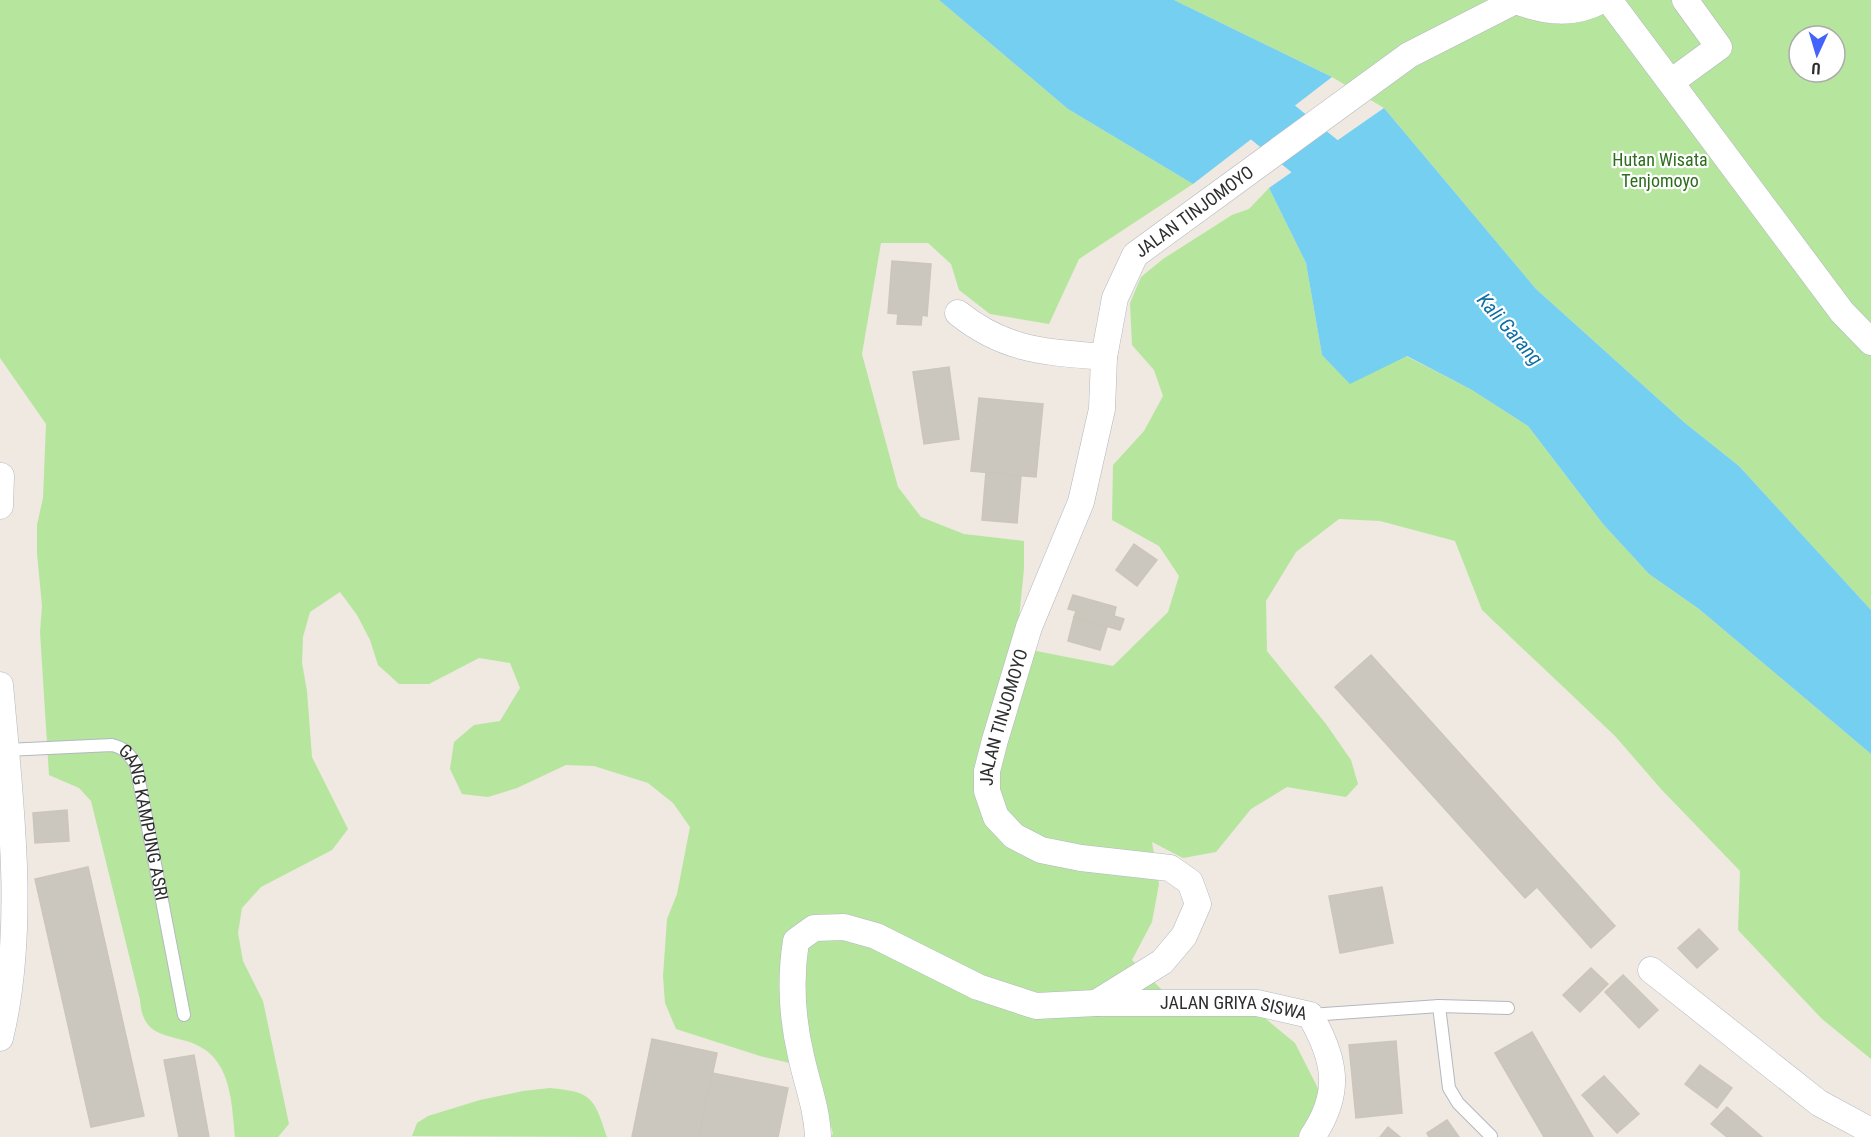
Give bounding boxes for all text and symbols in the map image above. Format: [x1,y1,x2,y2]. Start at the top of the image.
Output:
north arrow [1787,24,1847,84]
text: U [1811,59,1821,78]
park label: Hutan Wisata Tenjomoyo [1612,149,1708,191]
street label: JALAN TINJOMOYO [1131,161,1257,261]
water label: Kali Garang [1472,288,1548,370]
street label: JALAN TINJOMOYO [976,646,1032,786]
street label: GANG KAMPUNG ASRI [115,739,173,902]
street label: JALAN GRIYA SISWA [1160,992,1310,1024]

